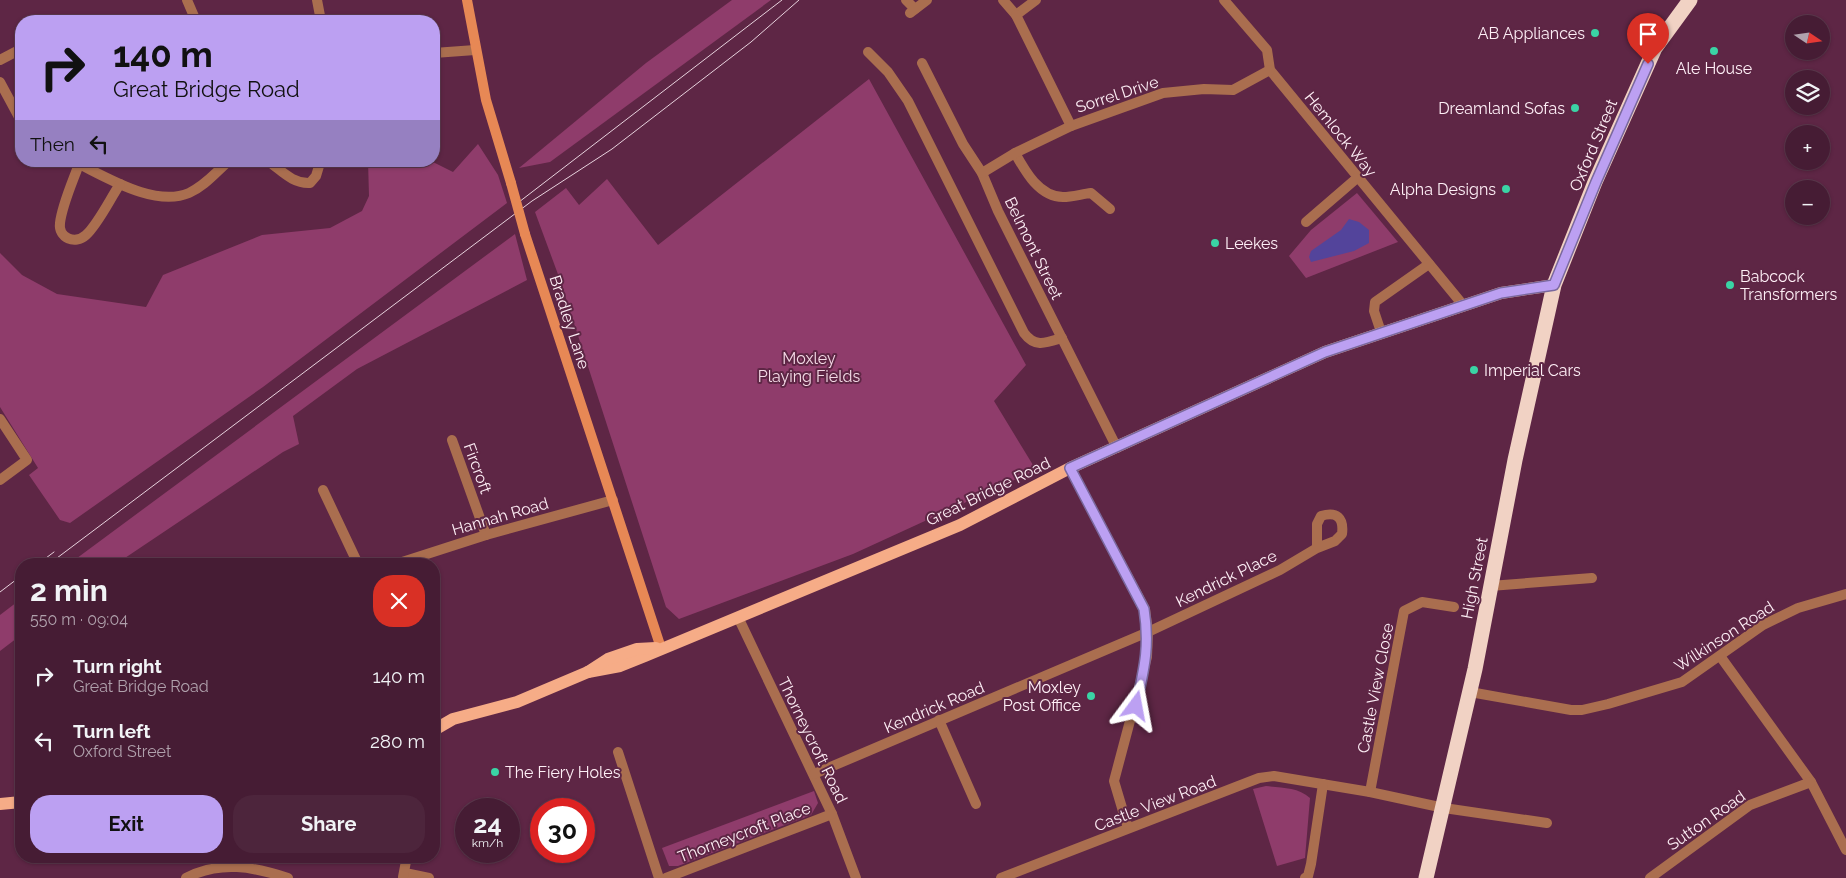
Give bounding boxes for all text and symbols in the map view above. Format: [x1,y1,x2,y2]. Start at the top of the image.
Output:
pin [1627,13,1669,64]
north arrow [1785,15,1830,60]
map controls [1785,15,1830,225]
icon: arrive [1634,20,1662,48]
place label: AB Appliances [1478,24,1585,43]
marker: AB Appliances [1589,27,1601,39]
text: 140 m [113,34,213,75]
icon: right [30,35,95,100]
marker: Ale House [1708,45,1720,57]
place label: Ale House [1676,59,1752,78]
button: layers [1785,70,1830,115]
street label: Sorrel Drive [1073,72,1161,117]
text: Great Bridge Road [113,76,300,102]
street label: Hemlock Way [1301,88,1381,181]
street label: Oxford Street [1566,96,1622,194]
place label: Dreamland Sofas [1438,99,1565,118]
marker: Dreamland Sofas [1569,102,1581,114]
button: + [1785,125,1830,170]
icon: left [85,130,113,158]
text: Then [30,133,75,155]
place label: Alpha Designs [1390,180,1496,199]
button: − [1785,180,1830,225]
marker: Alpha Designs [1500,183,1512,195]
street label: Belmont Street [1001,194,1067,303]
place label: Leekes [1225,234,1278,253]
marker: Leekes [1209,237,1221,249]
place label: Babcock Transformers [1740,267,1838,304]
street label: Bradley Lane [545,273,594,371]
marker: Babcock Transformers [1724,279,1736,291]
park label: Moxley Playing Fields [758,349,861,386]
place label: Imperial Cars [1484,361,1581,380]
marker: Imperial Cars [1468,364,1480,376]
street label: Fircroft [460,440,496,497]
street label: Great Bridge Road [923,453,1053,530]
street label: Hannah Road [450,494,551,539]
street label: High Street [1457,535,1492,621]
street label: Kendrick Place [1173,546,1280,611]
text: 2 min [30,573,108,608]
button: close [373,575,425,627]
street label: Wilkinson Road [1671,597,1778,676]
text: 550 m · 09:04 [30,610,128,629]
street label: Castle View Close [1354,621,1397,755]
text: Turn right [73,655,162,677]
icon: right [30,662,58,690]
text: 140 m [373,665,425,687]
street label: Thorneycroft Road [774,674,851,806]
text: Great Bridge Road [73,677,209,696]
street label: Kendrick Road [881,678,987,737]
place label: Moxley Post Office [1003,678,1081,715]
position arrow [1109,679,1161,731]
marker: Moxley Post Office [1085,690,1097,702]
text: Turn left [73,720,150,742]
icon: left [30,727,58,755]
text: 280 m [370,730,425,752]
text: Oxford Street [73,742,171,761]
place label: The Fiery Holes [505,763,621,782]
marker: The Fiery Holes [489,766,501,778]
street label: Castle View Road [1092,772,1219,835]
street label: Sutton Road [1664,786,1749,854]
button: Exit [30,795,223,853]
button: Share [233,795,425,853]
speed limit sign: 30 [530,798,595,863]
street label: Thorneycroft Place [675,798,813,867]
text: 24 [473,809,502,839]
text: km/h [472,836,503,850]

